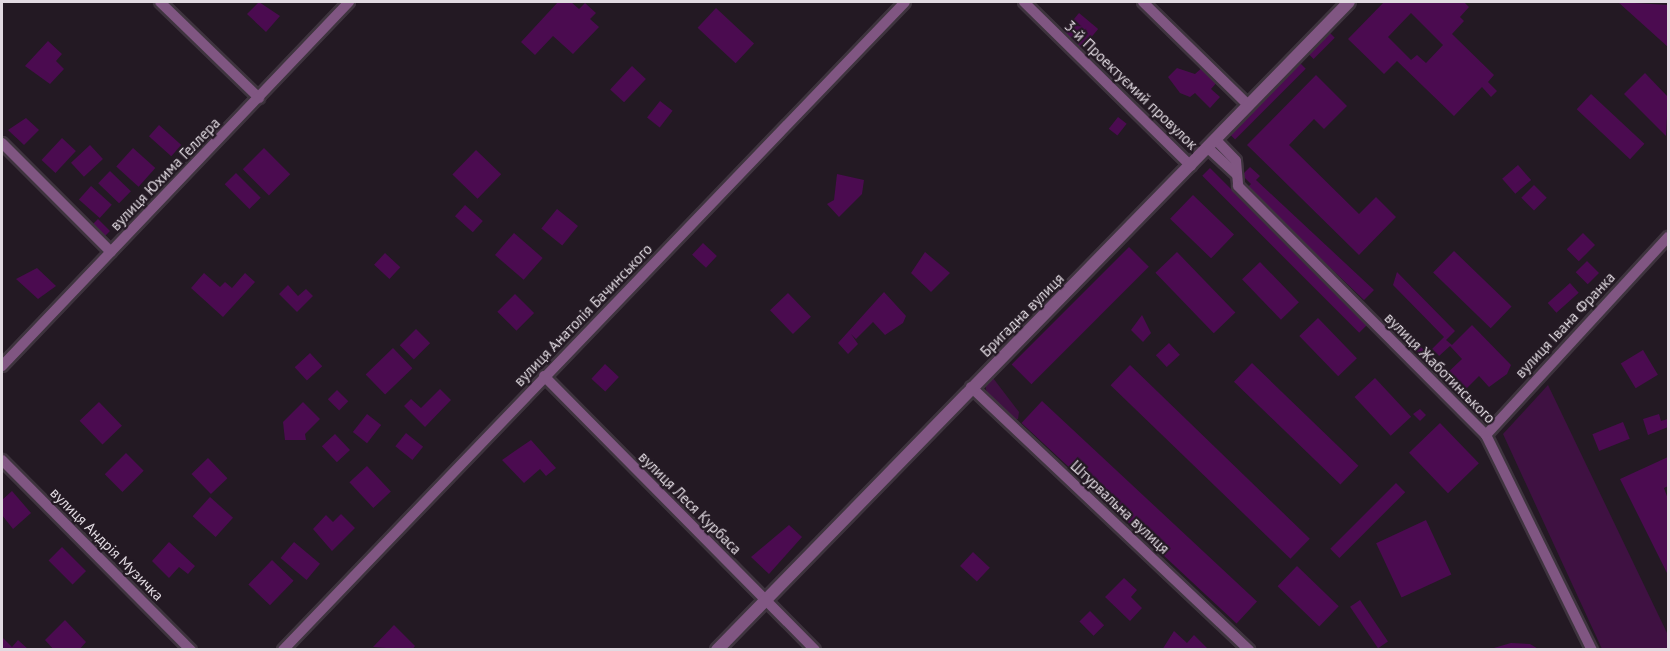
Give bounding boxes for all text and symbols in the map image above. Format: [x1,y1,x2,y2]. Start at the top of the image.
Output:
street label: 3-й Проектуємий провулок [1061,17,1201,153]
street label: вулиця Юхима Геллера [106,114,224,234]
street label: вулиця Анатолія Бачинського [510,240,656,390]
street label: вулиця Івана Франка [1511,268,1619,382]
street label: Бригадна вулиця [977,270,1067,360]
street label: вулиця Жаботинського [1381,309,1499,427]
street label: вулиця Леся Курбаса [635,448,745,558]
street label: Штурвальна вулиця [1067,457,1173,557]
street label: вулиця Андрія Музичка [46,483,168,605]

